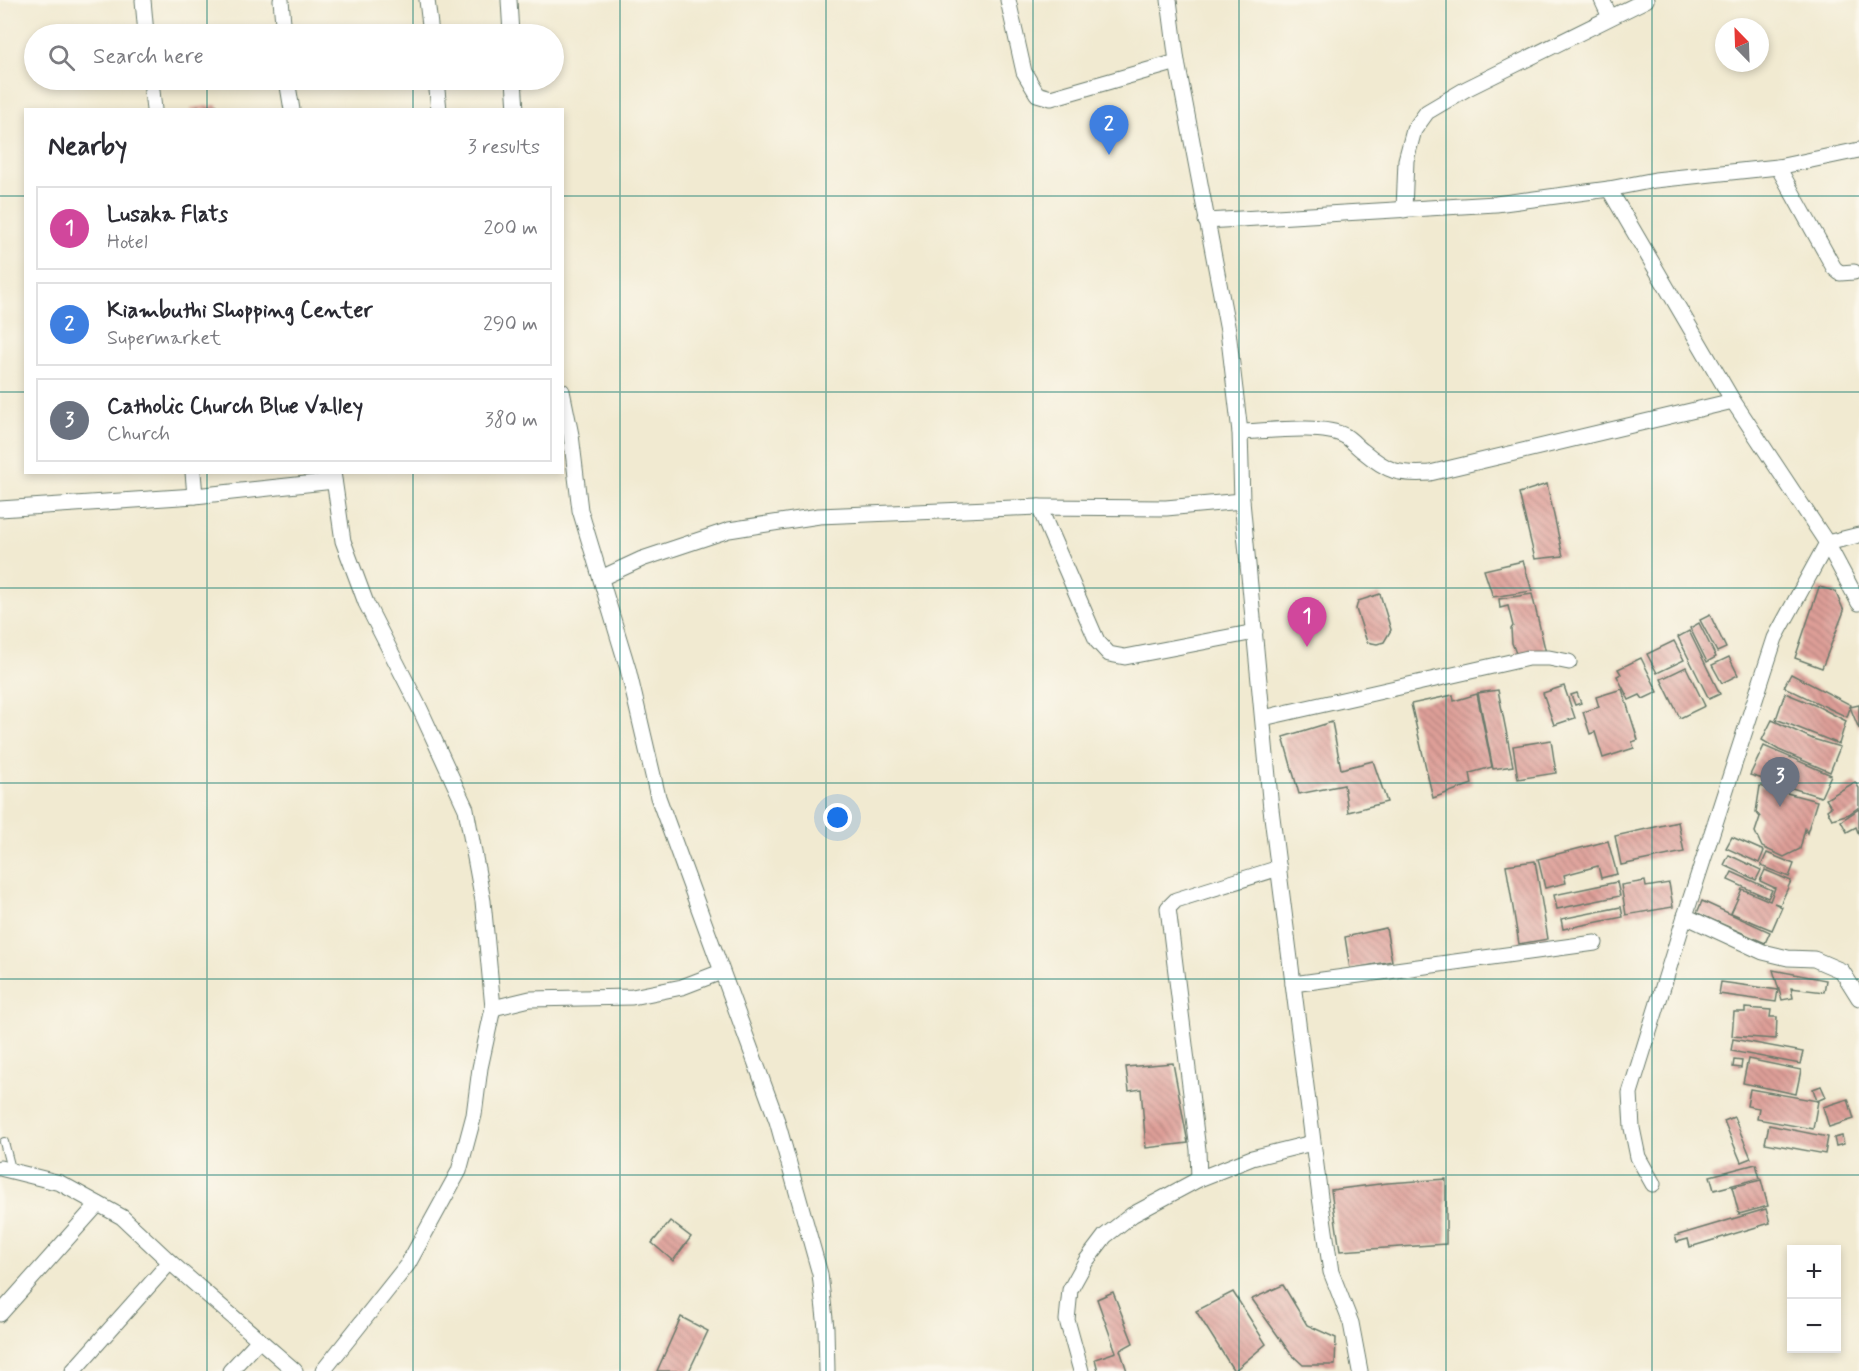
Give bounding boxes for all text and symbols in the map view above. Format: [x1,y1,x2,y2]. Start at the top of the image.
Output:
north arrow [1715,18,1769,72]
search box [24,24,564,90]
icon: search [45,41,78,74]
text: Search here [93,43,204,71]
pin: 2 [1090,106,1128,155]
text: Nearby [48,130,127,164]
text: 3 results [468,134,540,161]
text: Lusaka Flats [107,201,228,229]
text: 1 [65,215,74,242]
text: 200 m [483,215,538,242]
text: Hotel [107,229,148,256]
text: Kiambuthi Shopping Center [107,297,373,325]
text: 2 [65,311,74,338]
text: 290 m [483,311,538,338]
text: Supermarket [107,325,221,352]
text: Catholic Church Blue Valley [107,393,363,421]
text: 3 [65,407,74,434]
text: 380 m [485,407,538,434]
text: Church [107,421,170,448]
pin: 1 [1288,598,1326,647]
pin: 3 [1760,758,1800,807]
your location [823,803,852,832]
map controls [1787,1245,1841,1353]
button: + [1787,1245,1841,1299]
button: − [1787,1299,1841,1353]

